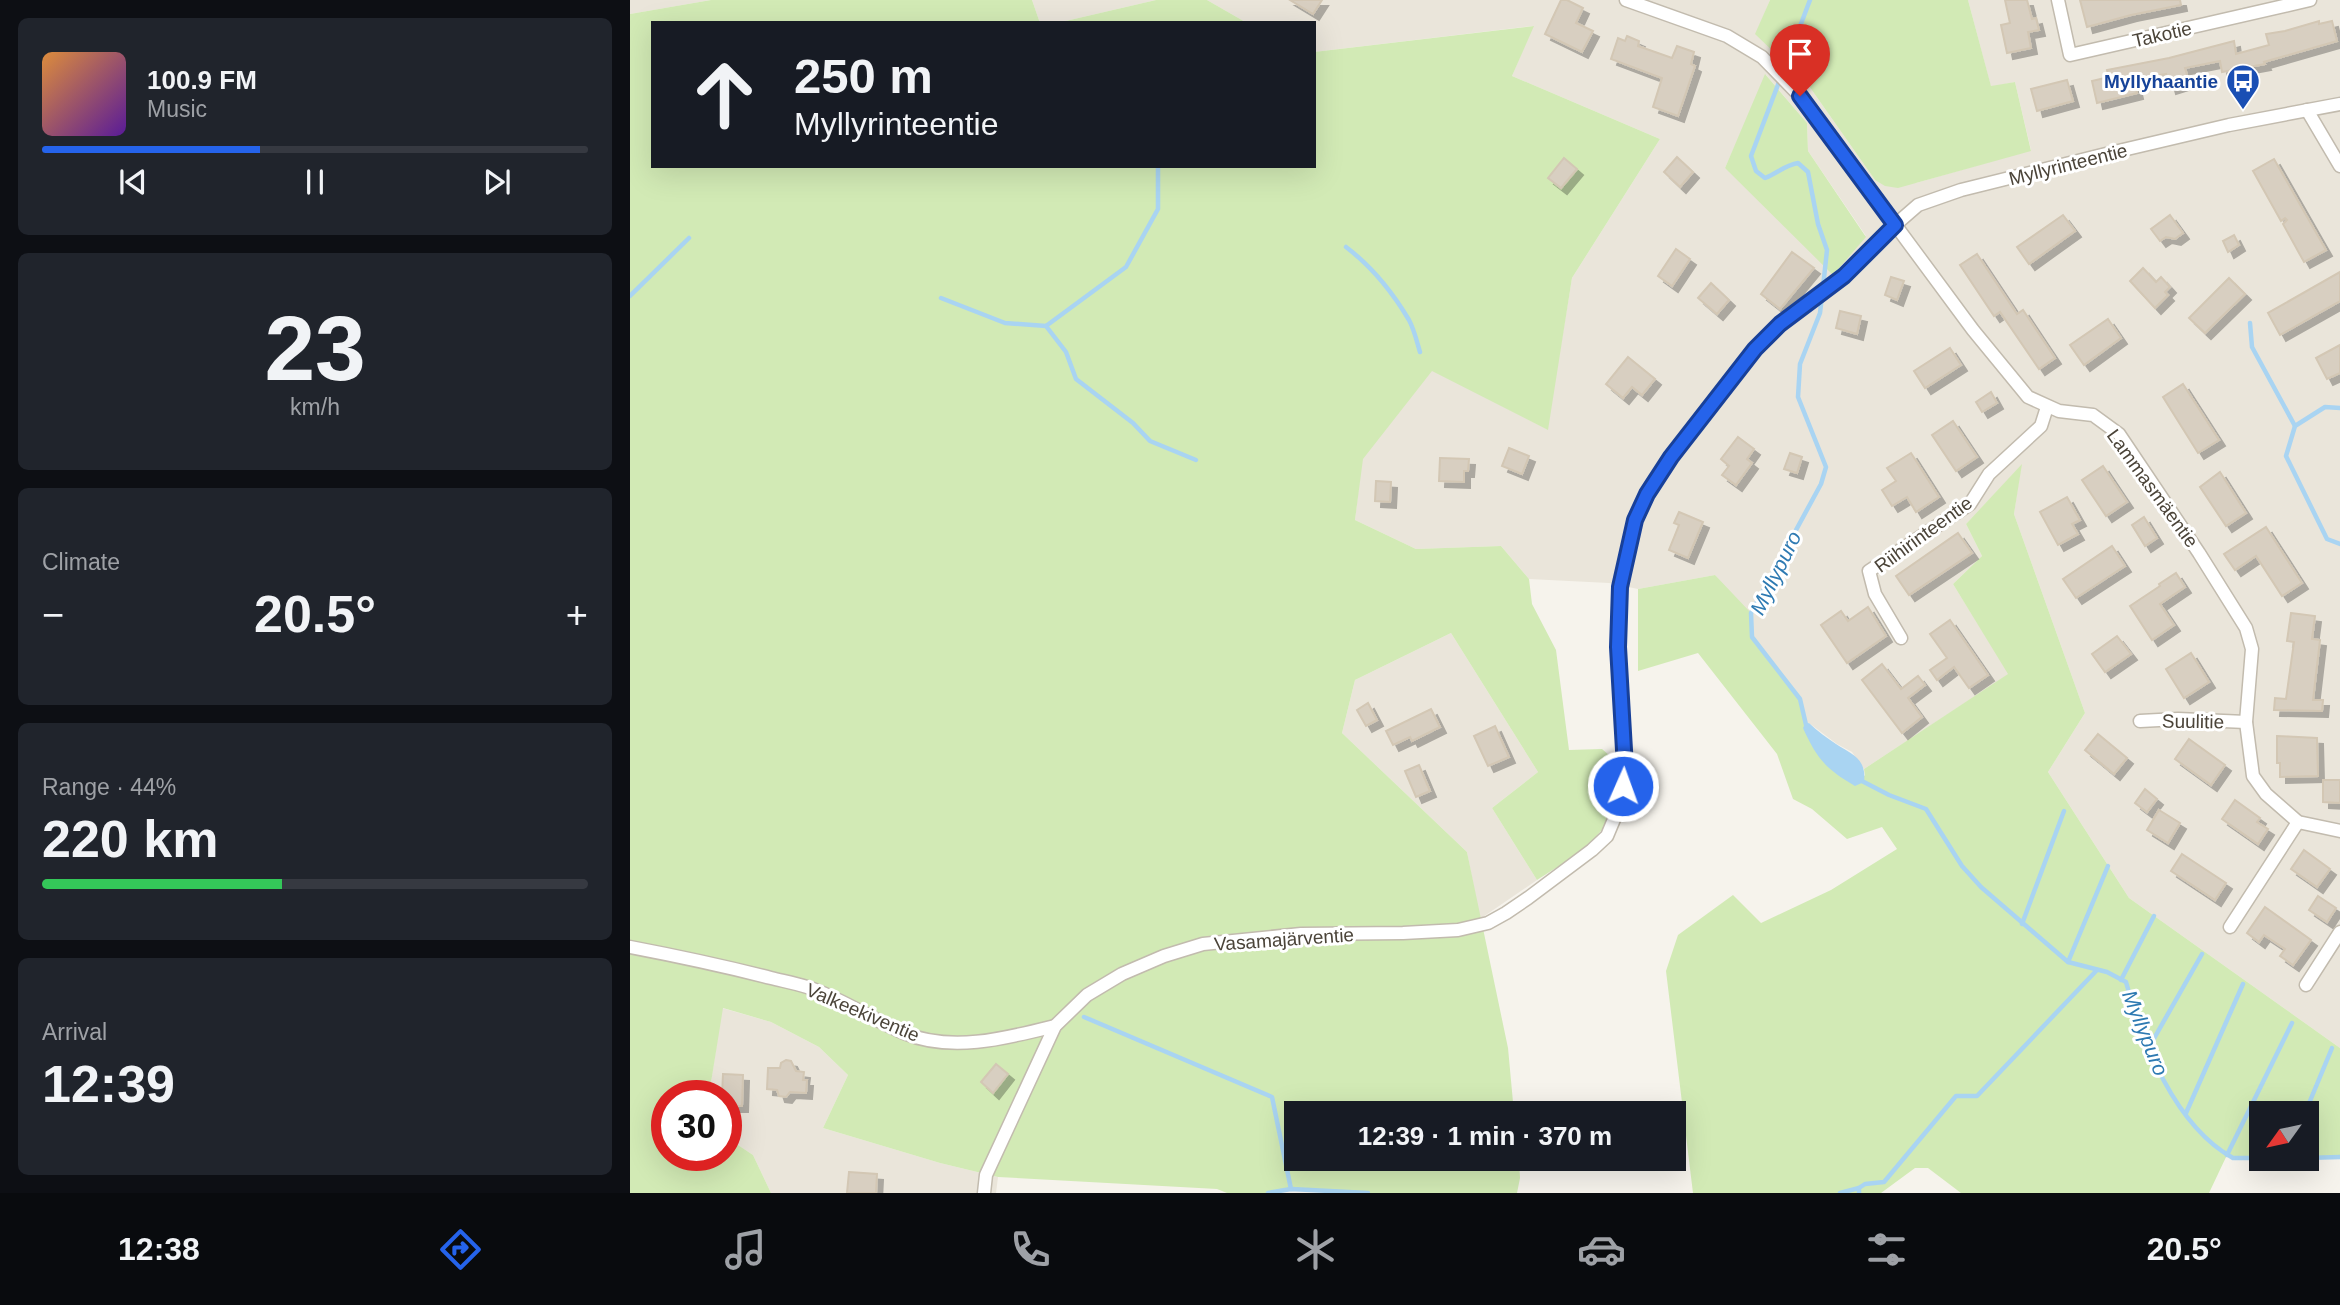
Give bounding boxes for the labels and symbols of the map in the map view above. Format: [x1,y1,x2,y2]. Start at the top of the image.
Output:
street label: Takotie [2130,17,2194,51]
pin [1770,24,1830,96]
bus stop icon: Myllyhaantie [2224,62,2262,111]
place label: Myllyhaantie [2104,71,2218,92]
street label: Myllyrinteentie [2007,140,2130,189]
street label: Lammasmäentie [2103,425,2202,551]
street label: Riihirinteentie [1871,492,1976,577]
water label: Myllypuro [1746,527,1806,618]
street label: Suulitie [2162,710,2224,733]
position arrow [1586,749,1660,823]
street label: Vasamajärventie [1213,924,1355,955]
street label: Valkeekiventie [803,979,923,1046]
water label: Myllypuro [2118,987,2173,1079]
speed limit sign: 30 [651,1080,742,1171]
north arrow [2249,1101,2319,1171]

